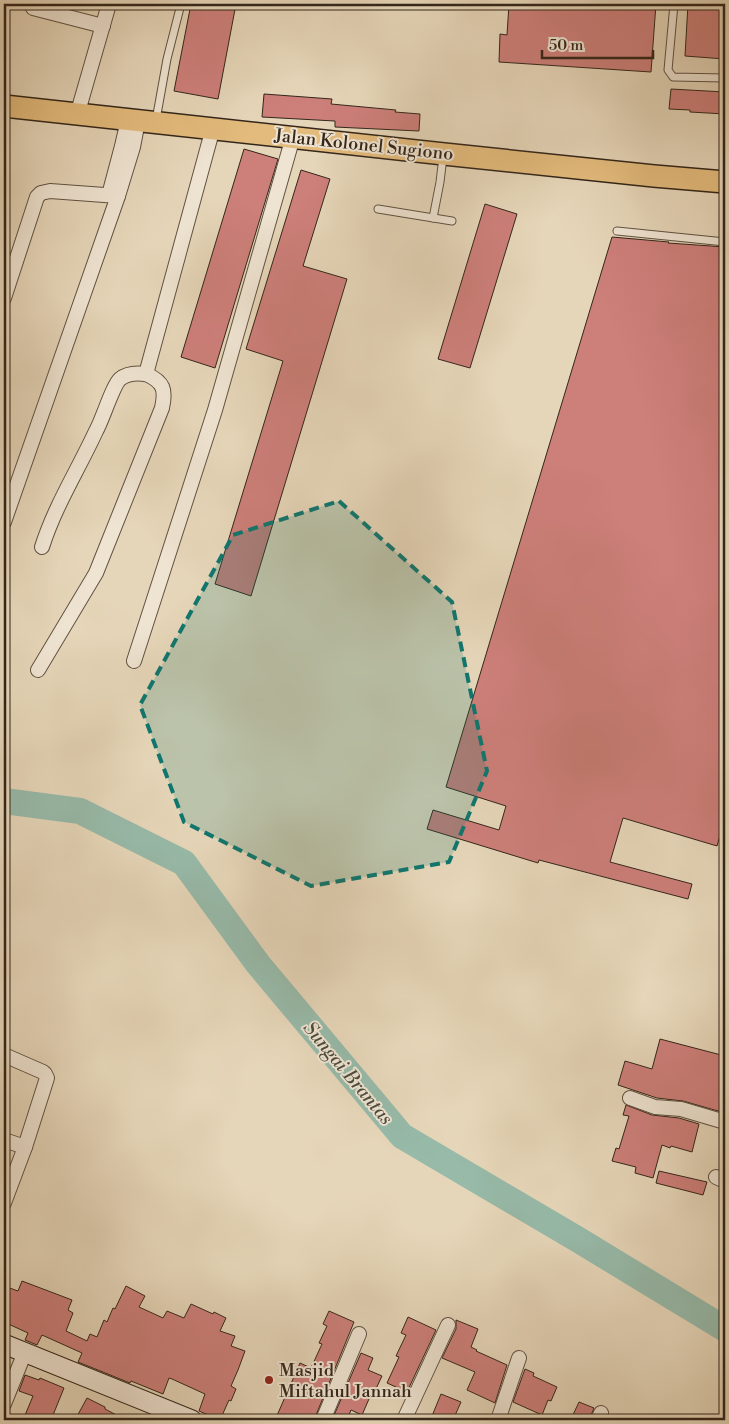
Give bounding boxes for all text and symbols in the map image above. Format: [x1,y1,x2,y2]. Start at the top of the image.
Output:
scale bar [542,28,653,60]
text: 50 m [549,36,583,55]
street label: Jalan Kolonel Sugiono [272,124,455,166]
water label: Sungai Brantas [298,1016,398,1130]
place label: Masjid Miftahul Jannah [279,1359,412,1403]
marker: Masjid Miftahul Jannah [263,1374,275,1386]

